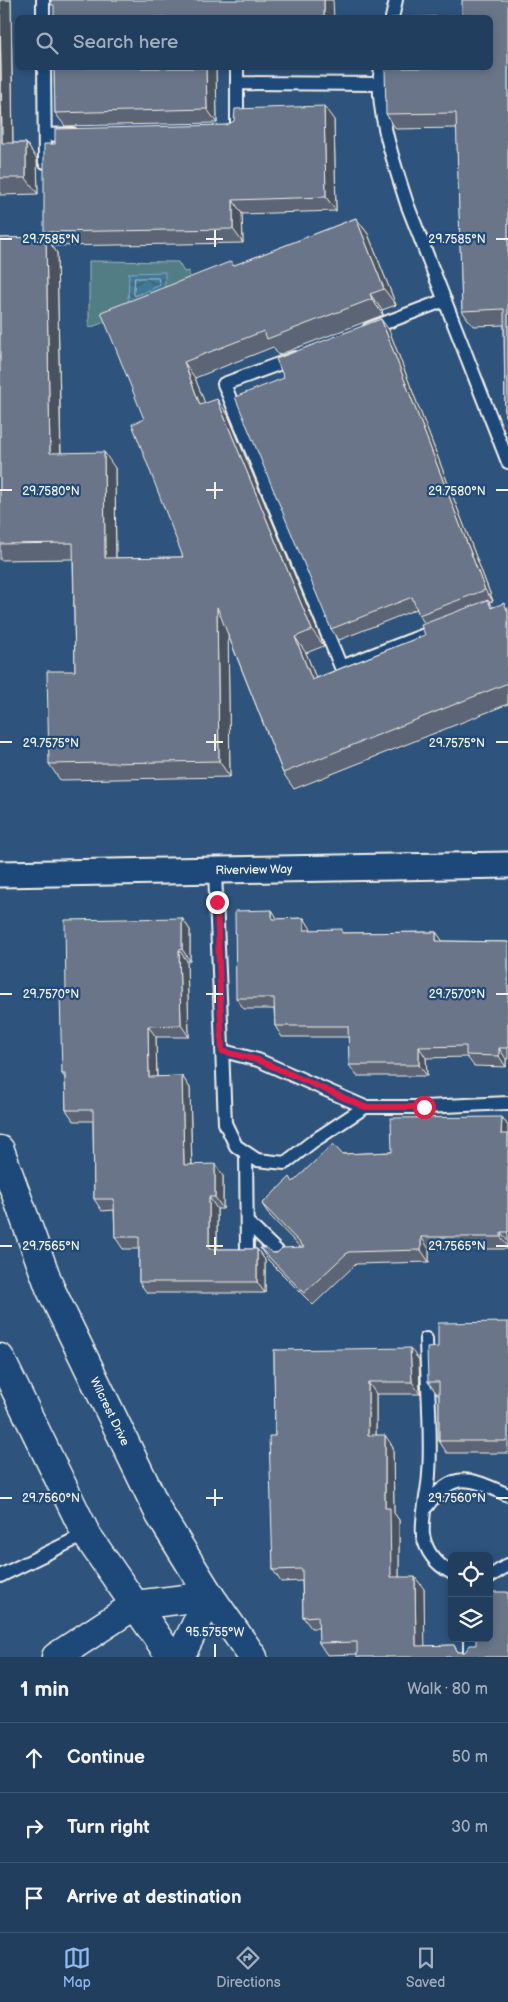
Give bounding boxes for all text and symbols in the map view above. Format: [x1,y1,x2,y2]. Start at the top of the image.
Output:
search box [15,15,493,70]
icon: search [33,29,61,57]
text: Search here [73,31,178,54]
text: 29.7585°N [22,232,80,247]
text: 29.7585°N [428,232,486,247]
text: 29.7580°N [22,484,80,499]
text: 29.7580°N [428,484,486,499]
text: 29.7575°N [23,736,79,751]
text: 29.7575°N [429,736,485,751]
street label: Riverview Way [215,861,293,878]
route end [206,891,229,914]
text: 29.7570°N [23,987,79,1002]
text: 29.7570°N [429,987,485,1002]
route start [413,1096,436,1119]
text: 29.7565°N [22,1239,80,1254]
text: 29.7565°N [428,1239,486,1254]
street label: Wilcrest Drive [87,1375,133,1448]
text: 29.7560°N [22,1491,80,1506]
text: 29.7560°N [428,1491,486,1506]
map controls [448,1552,493,1642]
button: locate [448,1552,493,1597]
button: layers [448,1597,493,1642]
text: 95.5755°W [186,1625,245,1640]
text: 1 min [20,1677,69,1702]
text: Walk · 80 m [407,1680,488,1699]
icon: ahead [20,1744,48,1772]
text: Continue [67,1746,145,1769]
text: 50 m [452,1748,488,1767]
icon: right [20,1814,48,1842]
text: Turn right [67,1816,150,1839]
text: 30 m [451,1818,488,1837]
icon: arrive [20,1884,48,1912]
text: Arrive at destination [67,1886,242,1909]
tab: Map [63,1944,91,1991]
tab: Directions [216,1944,281,1991]
tab: Saved [406,1944,445,1991]

